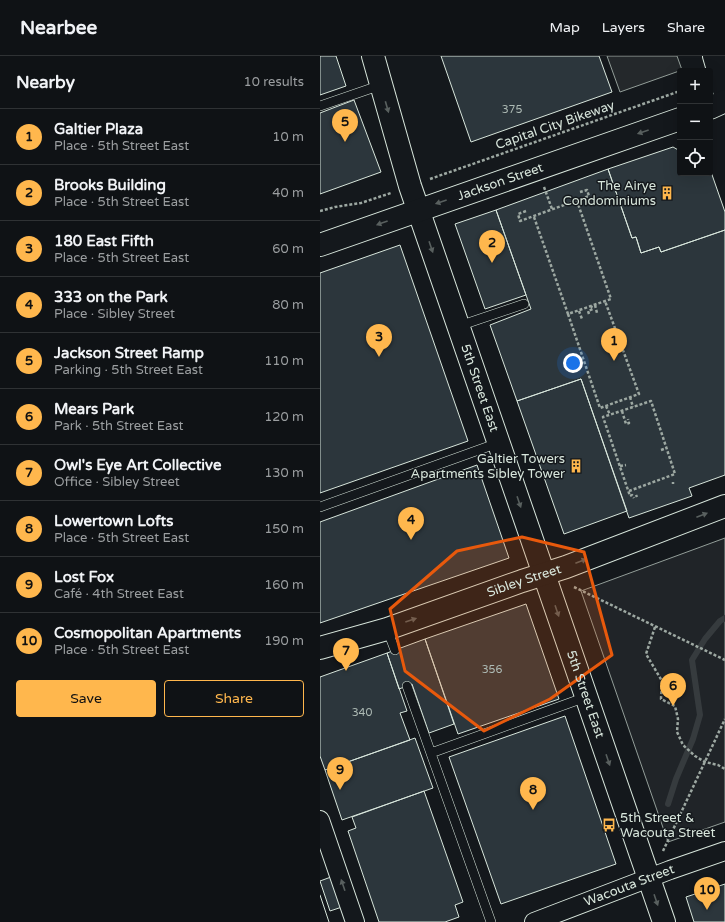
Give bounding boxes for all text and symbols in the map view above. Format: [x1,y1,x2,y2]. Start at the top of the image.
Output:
text: Nearbee [20,17,97,39]
text: Map [550,19,580,36]
text: Layers [602,19,645,36]
text: Share [667,19,705,36]
map controls [677,68,713,176]
button: + [677,68,713,104]
text: Nearby [16,72,75,93]
text: 10 results [244,74,304,90]
street label: Capital City Bikeway [493,97,617,153]
one-way arrow [384,101,390,113]
house number: 375 [502,103,522,116]
button: − [677,104,713,140]
pin: 5 [332,109,358,142]
text: Galtier Plaza [54,120,143,138]
text: 1 [25,129,33,145]
text: 10 m [272,129,304,145]
one-way arrow [637,129,649,135]
text: Place · 5th Street East [54,138,189,154]
button: locate [677,140,713,176]
street label: Jackson Street [455,159,545,204]
text: Brooks Building [54,176,166,194]
place label: The Airye Condominiums [563,178,656,209]
text: 2 [25,185,33,201]
text: 40 m [272,185,304,201]
building icon: The Airye Condominiums [659,185,675,201]
text: Place · 5th Street East [54,194,189,210]
one-way arrow [435,199,447,205]
one-way arrow [376,220,388,226]
pin: 2 [479,230,505,263]
text: 180 East Fifth [54,232,154,250]
text: 3 [25,241,33,257]
text: 60 m [272,241,304,257]
one-way arrow [429,241,435,253]
text: Place · 5th Street East [54,250,189,266]
text: 333 on the Park [54,288,168,306]
text: 4 [25,297,33,313]
text: 80 m [272,297,304,313]
text: Place · Sibley Street [54,306,175,322]
pin: 3 [366,324,392,357]
pin: 1 [601,328,627,361]
street label: 5th Street East [457,342,502,434]
text: Jackson Street Ramp [54,344,204,362]
text: 5 [25,353,33,369]
text: 110 m [264,353,304,369]
your location [563,353,583,373]
text: Parking · 5th Street East [54,362,203,378]
text: Mears Park [54,400,134,418]
text: 6 [25,409,33,425]
text: 120 m [264,409,304,425]
text: Park · 5th Street East [54,418,184,434]
place label: Galtier Towers Apartments Sibley Tower [411,451,565,482]
text: Owl's Eye Art Collective [54,456,221,474]
building icon: Galtier Towers Apartments Sibley Tower [568,458,584,474]
text: 7 [25,465,33,481]
text: 130 m [264,465,304,481]
text: Office · Sibley Street [54,474,180,490]
one-way arrow [516,497,522,509]
pin: 4 [398,507,424,540]
one-way arrow [697,511,709,517]
text: Lowertown Lofts [54,512,173,530]
text: 8 [25,521,33,537]
text: 150 m [264,521,304,537]
text: Place · 5th Street East [54,530,189,546]
one-way arrow [575,558,587,564]
street label: Sibley Street [485,561,563,601]
text: Lost Fox [54,568,114,586]
text: 9 [25,577,33,593]
text: 160 m [264,577,304,593]
text: Café · 4th Street East [54,586,184,602]
one-way arrow [554,606,560,618]
one-way arrow [405,617,417,623]
text: Cosmopolitan Apartments [54,624,241,642]
text: 10 [21,633,37,649]
text: 190 m [264,633,304,649]
pin: 7 [333,638,359,671]
text: Place · 5th Street East [54,642,189,658]
street label: 5th Street East [563,648,608,740]
house number: 356 [482,663,502,676]
pin: 6 [660,673,686,706]
button: Save [16,680,156,717]
button: Share [164,680,304,717]
house number: 340 [352,706,372,719]
one-way arrow [606,755,612,767]
pin: 9 [327,757,353,790]
pin: 8 [520,777,546,810]
place label: 5th Street & Wacouta Street [620,810,715,841]
bus stop icon: 5th Street & Wacouta Street [601,817,617,833]
street label: Wacouta Street [582,861,677,910]
pin: 10 [694,877,720,910]
one-way arrow [340,879,346,891]
one-way arrow [654,895,660,907]

